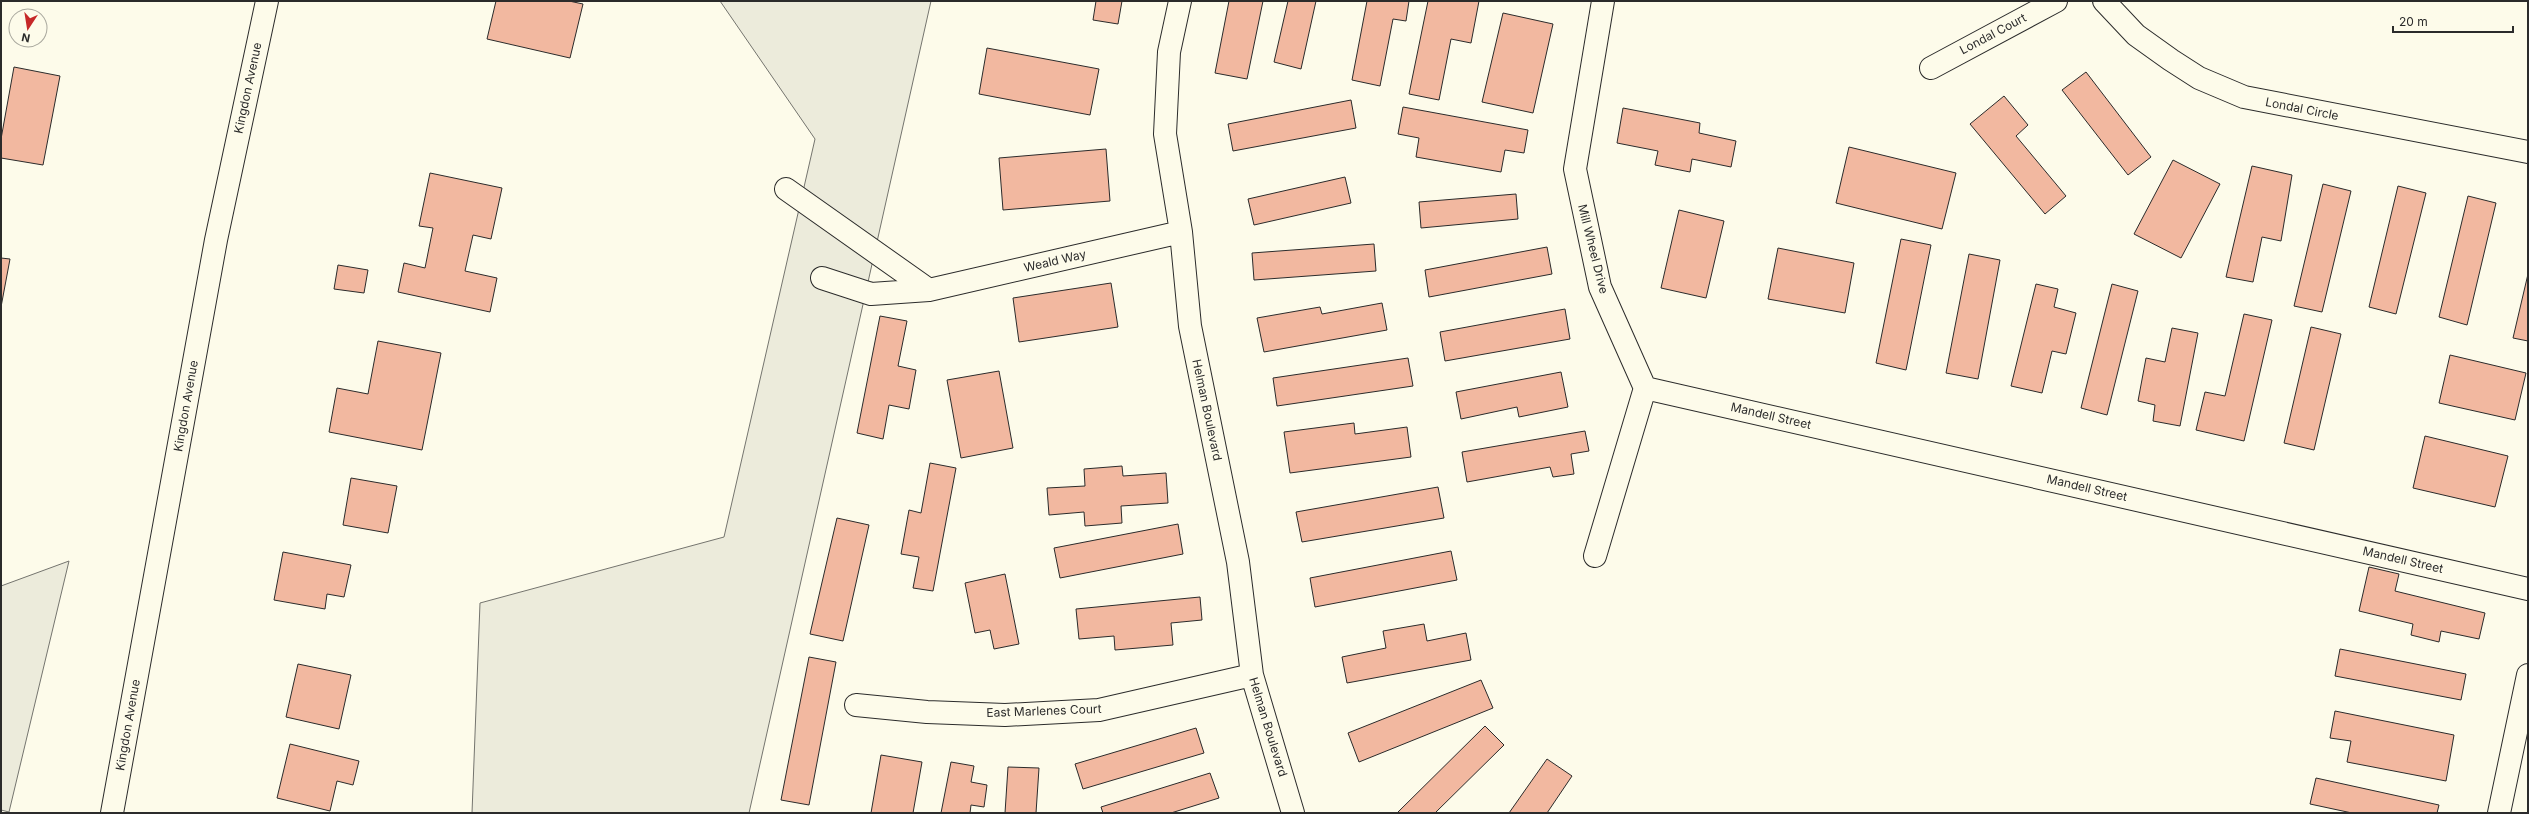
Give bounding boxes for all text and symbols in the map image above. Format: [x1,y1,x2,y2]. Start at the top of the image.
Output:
north arrow [8,8,48,48]
scale bar [2393,8,2513,34]
street label: Londal Court [1957,10,2029,57]
text: 20 m [2399,14,2428,29]
text: N [20,30,31,46]
street label: Kingdon Avenue [231,41,264,135]
street label: Londal Circle [2264,94,2340,123]
street label: Mill Wheel Drive [1575,202,1612,295]
street label: Weald Way [1022,246,1088,275]
street label: Helman Boulevard [1189,358,1226,462]
street label: Kingdon Avenue [170,359,201,453]
street label: Mandell Street [1729,399,1813,432]
street label: Mandell Street [2045,471,2129,504]
street label: Mandell Street [2361,543,2445,576]
street label: Helman Boulevard [1246,675,1291,779]
street label: Kingdon Avenue [112,678,143,772]
street label: East Marlenes Court [986,701,1102,720]

